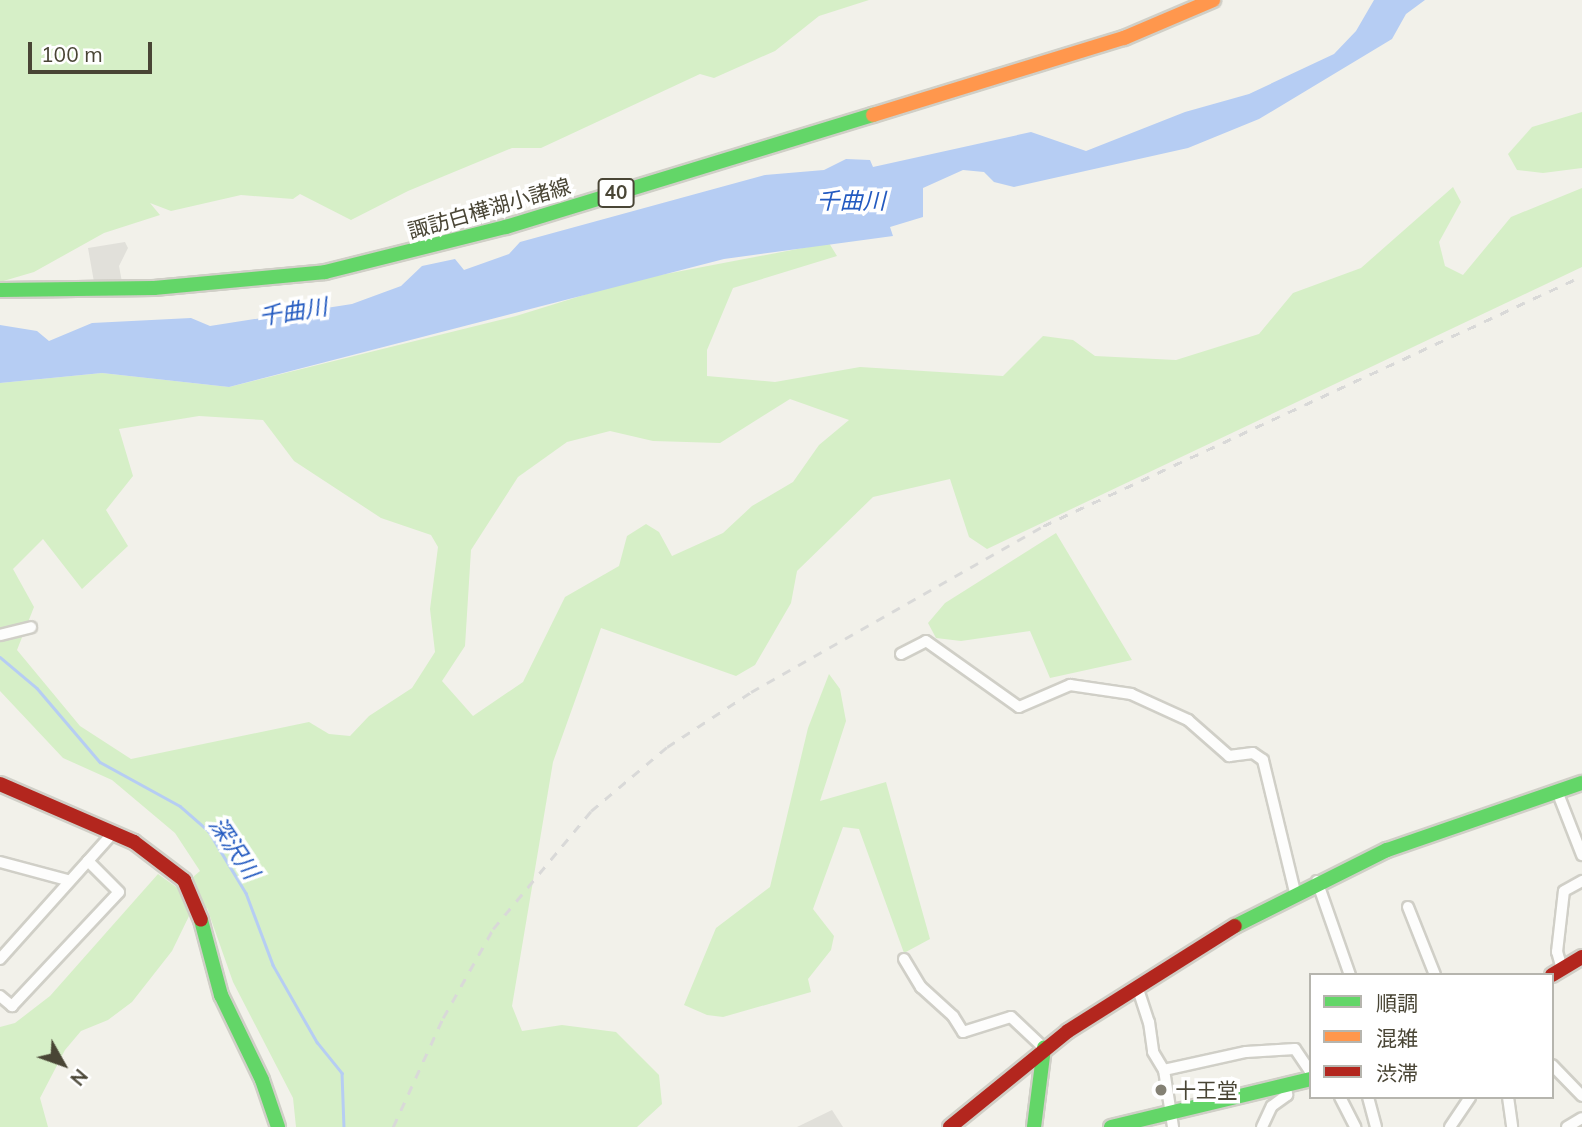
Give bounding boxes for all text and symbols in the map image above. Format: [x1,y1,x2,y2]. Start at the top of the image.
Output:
scale bar [32,28,156,72]
text: 100 m [41,41,103,67]
street label: 諏訪白樺湖小諸線 [405,173,573,243]
road number: 40 [597,178,635,209]
water label: 千曲川 [817,187,885,215]
water label: 千曲川 [257,293,329,331]
water label: 深沢川 [203,812,265,884]
legend [1309,973,1554,1099]
text: 順調 [1376,990,1418,1016]
text: 混雑 [1376,1025,1418,1051]
north arrow [28,1029,98,1099]
text: 渋滞 [1376,1060,1418,1086]
text: N [65,1064,93,1091]
place label: 十王堂 [1175,1077,1238,1103]
marker: 十王堂 [1153,1082,1169,1098]

